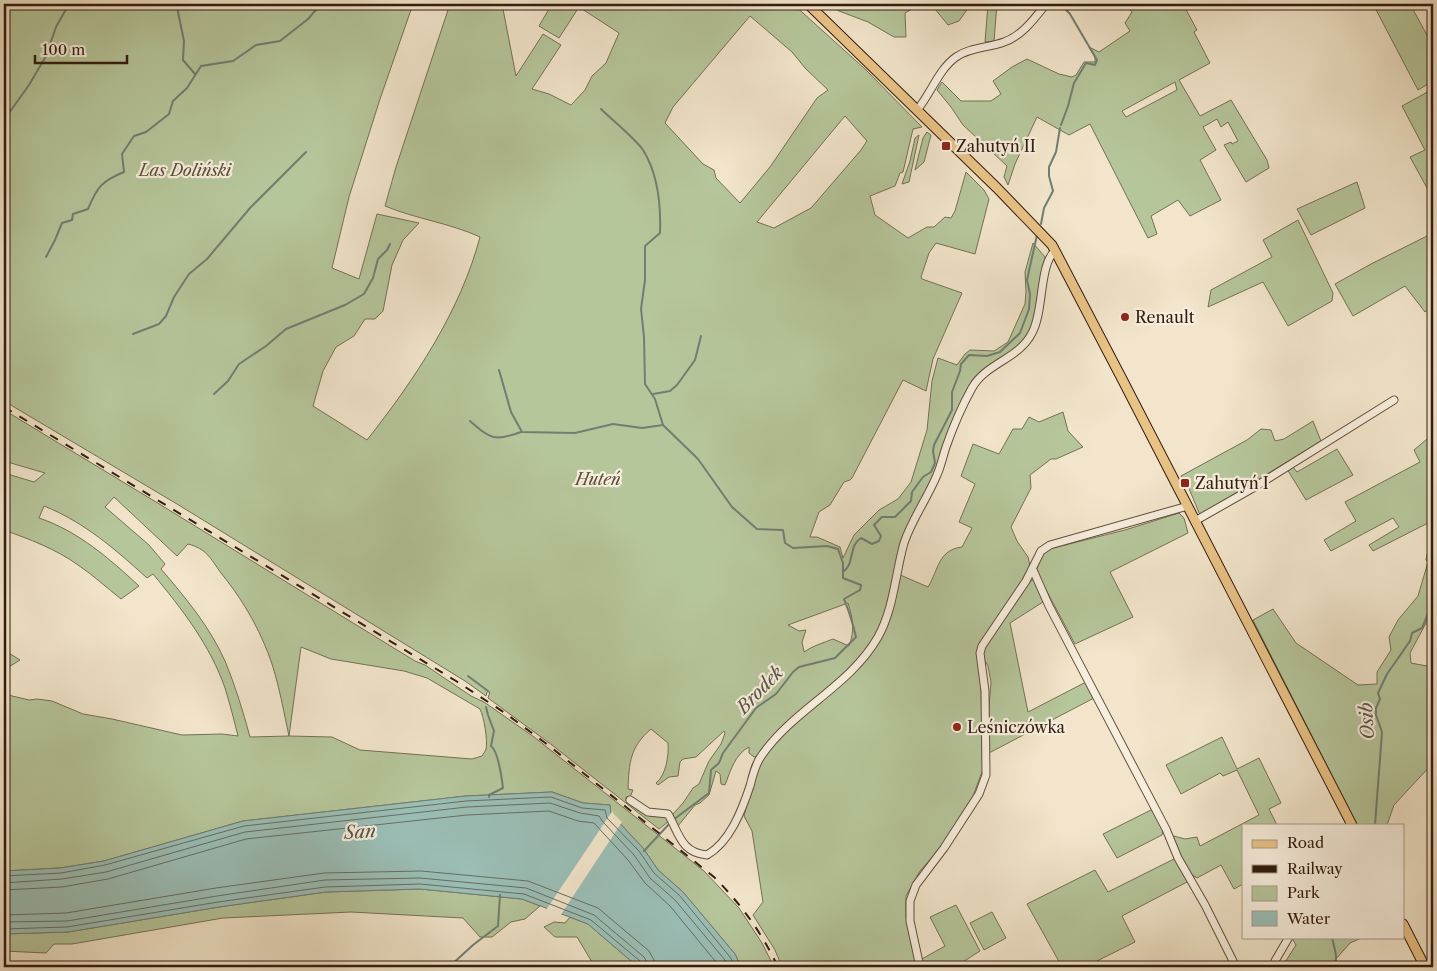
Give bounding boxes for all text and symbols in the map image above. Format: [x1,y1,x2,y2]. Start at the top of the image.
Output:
scale bar [35,32,128,64]
text: 100 m [42,40,85,59]
place label: Zahutyń II [956,136,1036,156]
marker: Zahutyń II [940,140,952,152]
park label: Las Doliński [137,160,232,180]
place label: Renault [1135,307,1195,327]
marker: Renault [1119,311,1131,323]
park label: Huteń [573,469,621,489]
place label: Zahutyń I [1195,473,1269,493]
marker: Zahutyń I [1179,477,1191,489]
water label: Brodek [731,661,788,720]
water label: Osib [1355,702,1379,740]
place label: Leśniczówka [967,717,1065,737]
marker: Leśniczówka [951,721,963,733]
water label: San [342,820,377,844]
legend [1242,824,1404,938]
text: Road [1287,833,1324,852]
text: Railway [1287,859,1343,878]
text: Park [1287,883,1321,902]
text: Water [1286,909,1331,928]

